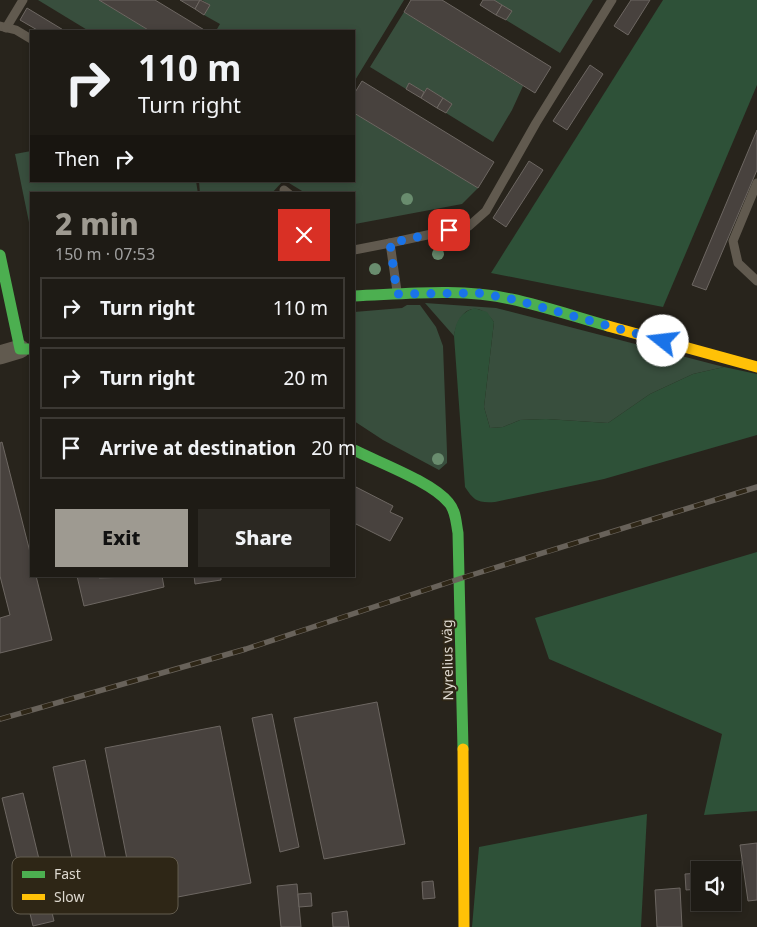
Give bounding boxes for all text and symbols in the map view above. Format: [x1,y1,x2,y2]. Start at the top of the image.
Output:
text: 110 m [138,44,241,91]
icon: right [55,50,120,115]
text: Turn right [138,89,241,119]
icon: right [110,145,138,173]
text: Then [55,146,100,172]
text: 2 min [55,203,139,244]
button: close [278,209,330,261]
pin [428,209,470,251]
icon: arrive [435,216,463,244]
text: 150 m · 07:53 [55,243,155,265]
icon: right [57,294,85,322]
text: Turn right [100,295,195,321]
text: 110 m [273,295,328,321]
position arrow [636,314,688,366]
icon: right [57,364,85,392]
text: Turn right [100,365,195,391]
text: 20 m [284,365,328,391]
icon: arrive [57,434,85,462]
text: Arrive at destination [100,435,296,461]
text: 20 m [311,435,356,461]
button: Exit [55,509,188,567]
button: Share [198,509,330,567]
street label: Nyrelius väg [437,619,457,701]
legend [12,857,178,914]
map controls [691,861,741,911]
button: sound [691,861,741,911]
text: Fast [54,864,81,883]
text: Slow [54,887,85,906]

